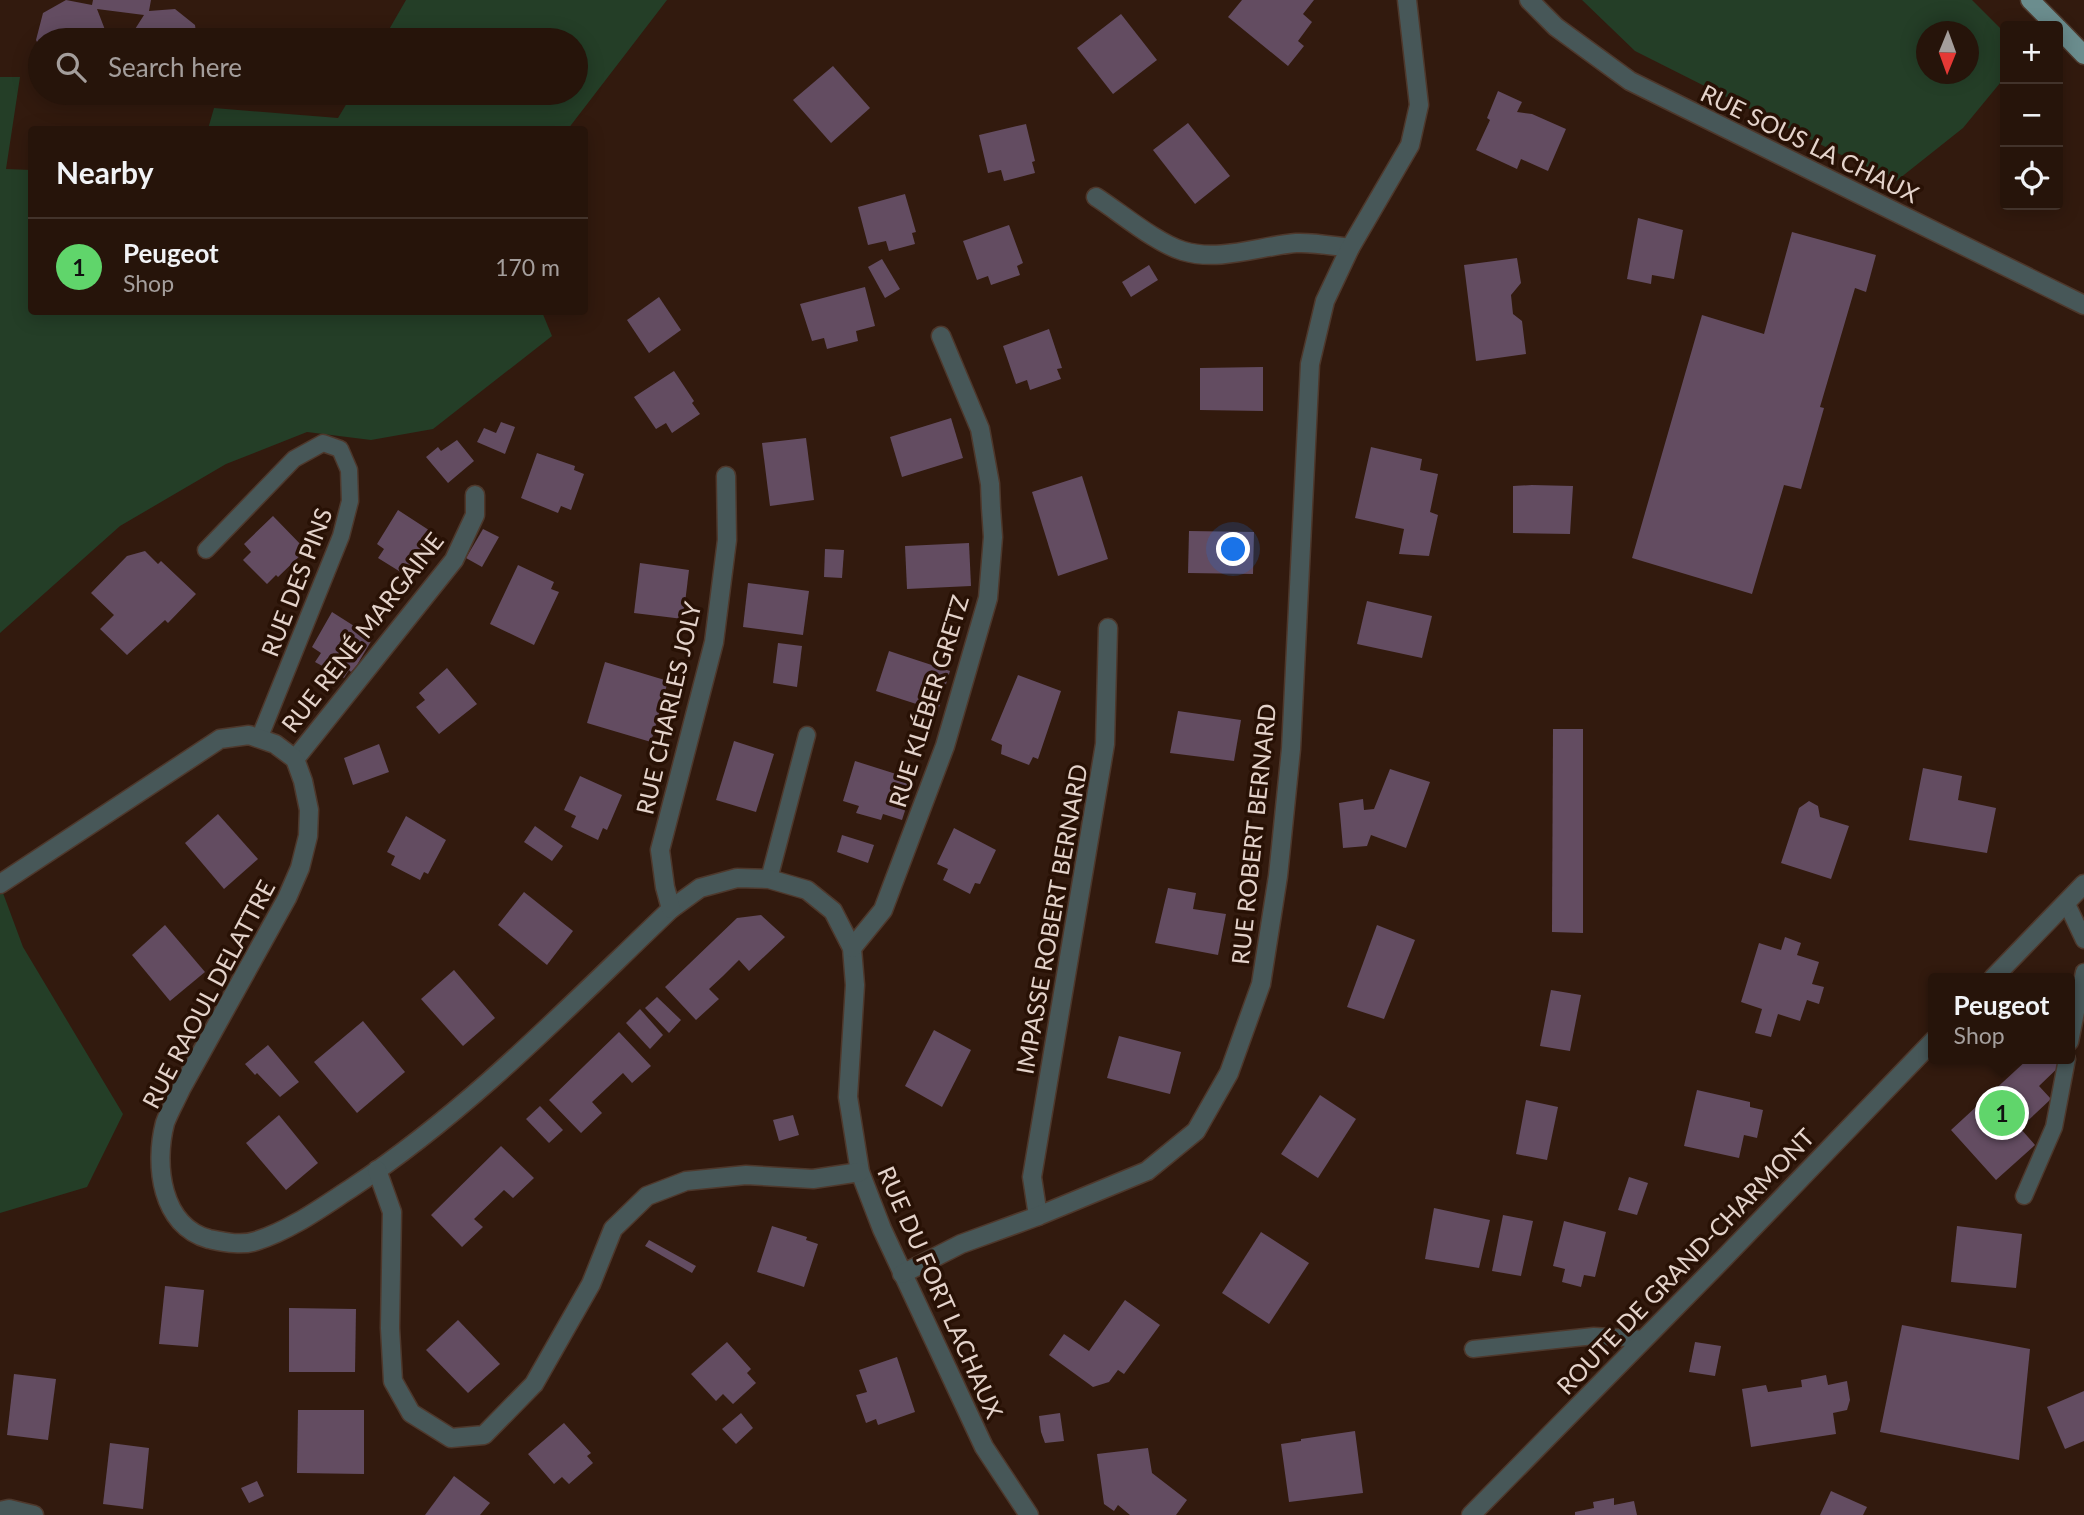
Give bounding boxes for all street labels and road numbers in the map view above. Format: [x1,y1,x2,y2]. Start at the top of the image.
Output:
street label: RUE SOUS LA CHAUX [1696,78,1924,209]
street label: RUE DES PINS [254,504,338,660]
street label: RUE RENÉ MARGAINE [275,526,449,738]
street label: RUE KLÉBER GRETZ [882,591,974,811]
street label: RUE CHARLES JOLY [629,599,707,817]
street label: RUE ROBERT BERNARD [1225,702,1281,966]
street label: IMPASSE ROBERT BERNARD [1009,762,1093,1076]
street label: RUE RAOUL DELATTRE [136,875,280,1113]
street label: ROUTE DE GRAND-CHARMONT [1550,1122,1820,1400]
street label: RUE DU FORT LACHAUX [872,1161,1010,1423]

